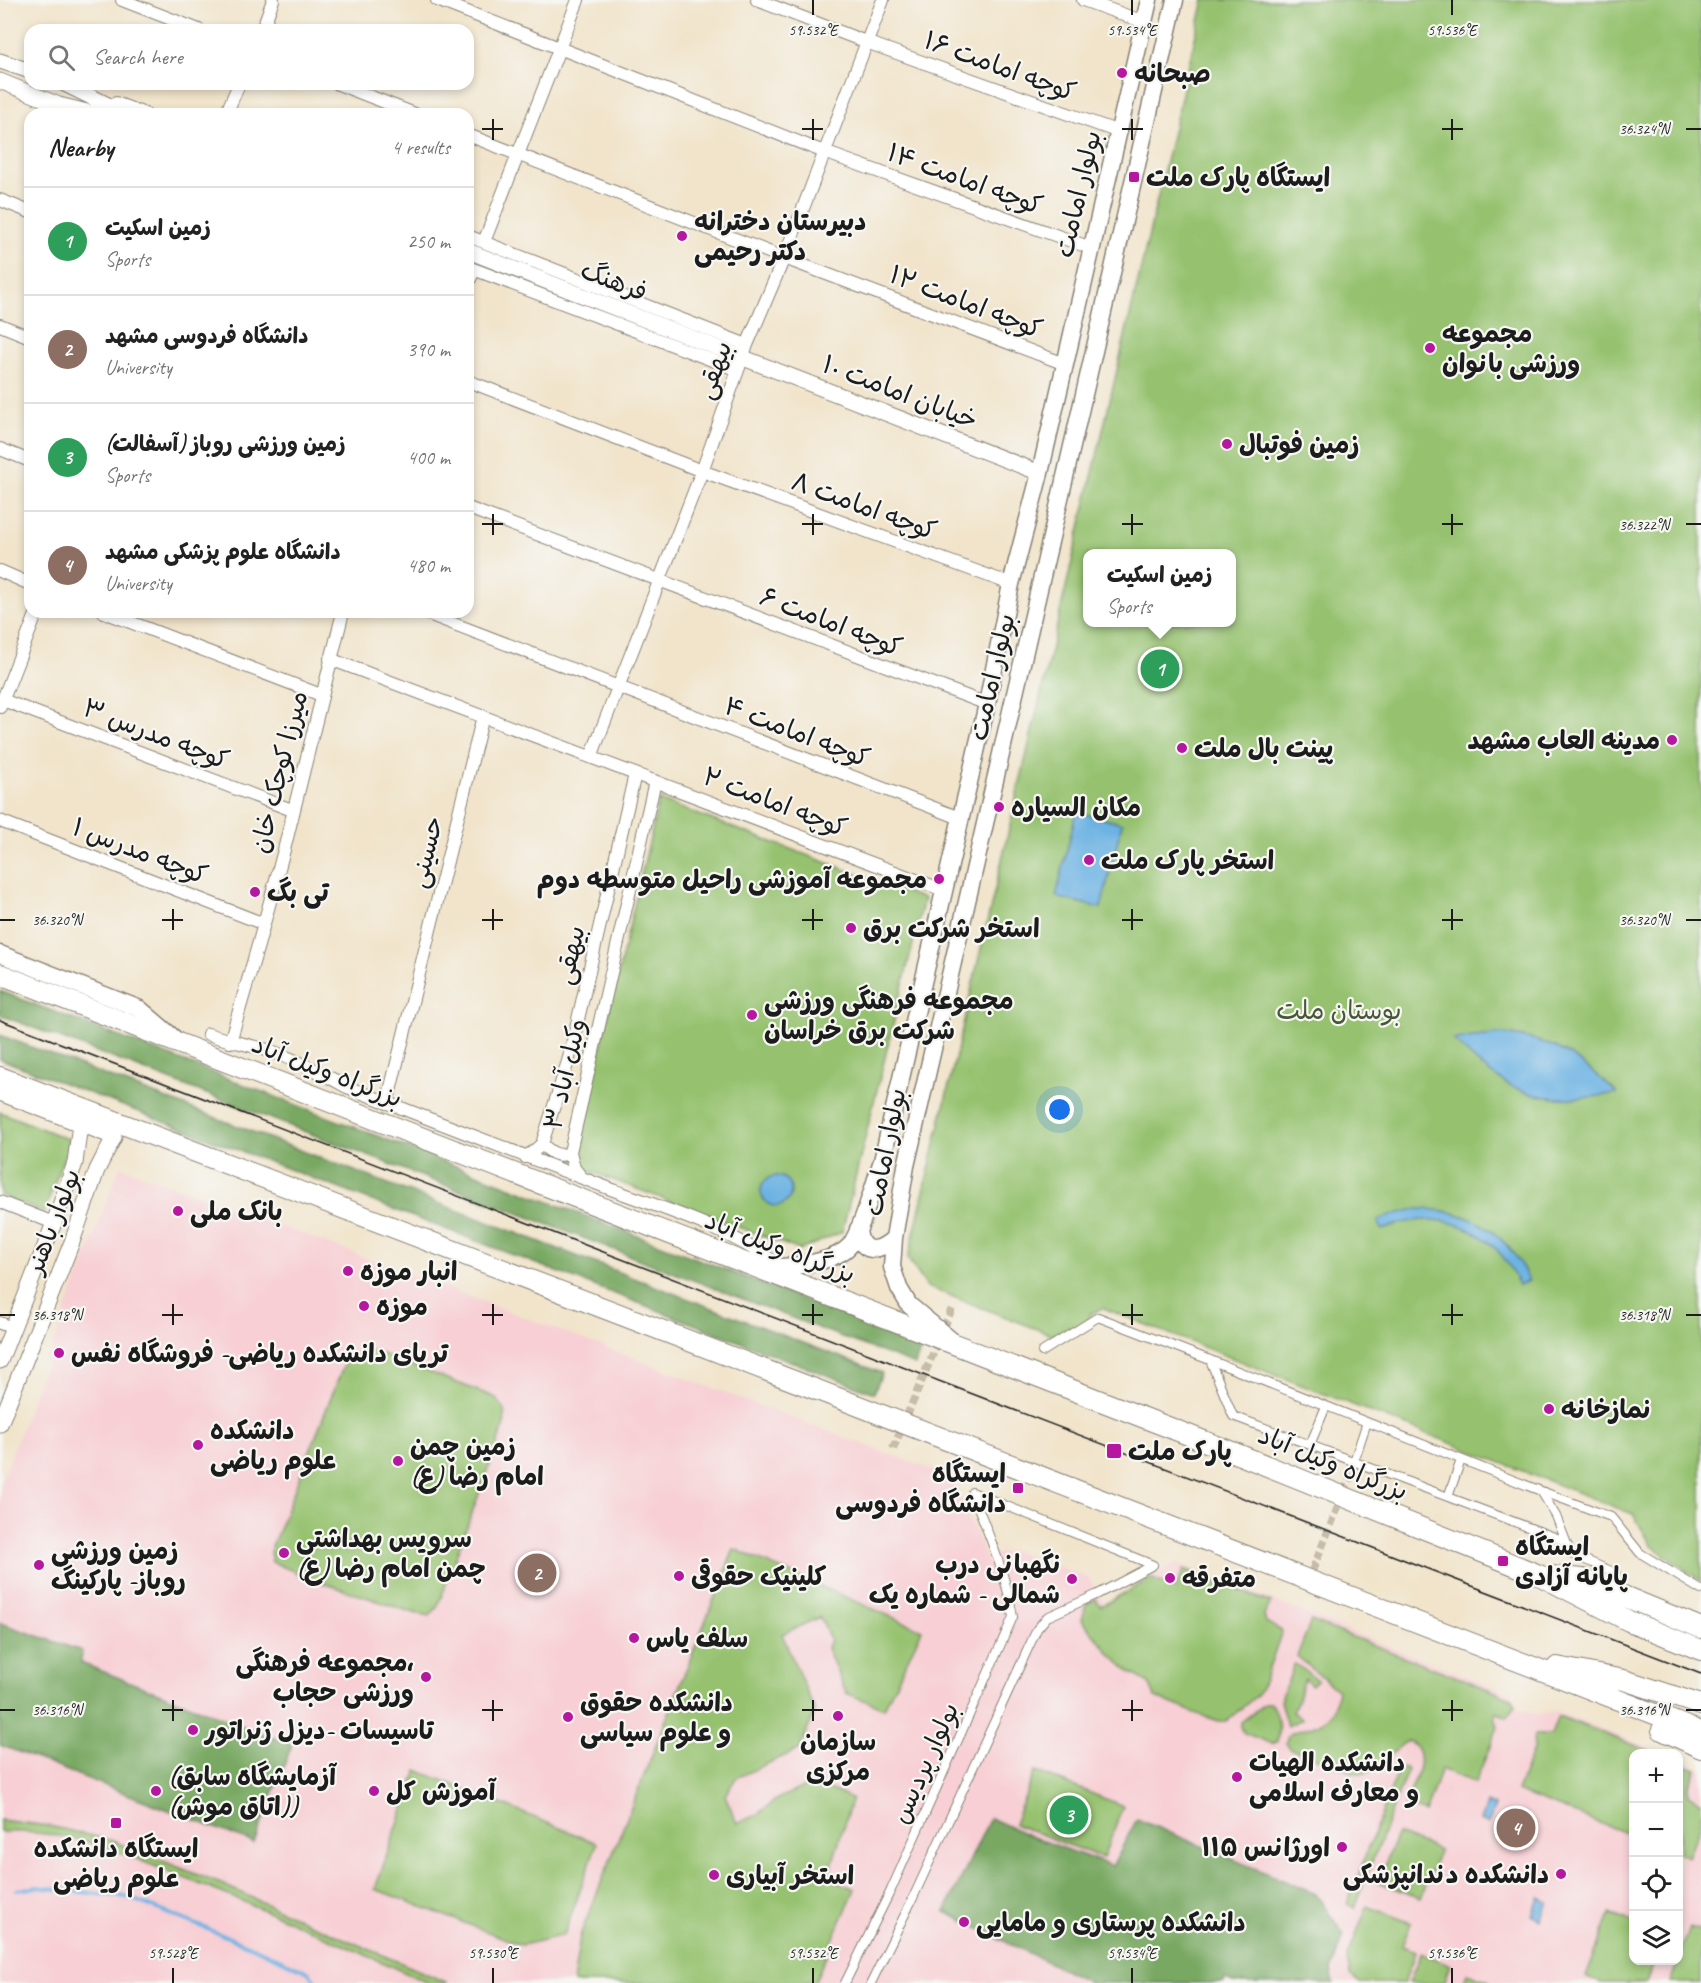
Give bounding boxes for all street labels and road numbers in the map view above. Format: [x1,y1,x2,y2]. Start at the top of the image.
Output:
street label: کوچه امامت ۱۶ [919,23,1081,109]
street label: بولوار امامت [1047,127,1109,261]
street label: کوچه امامت ۱۴ [883,136,1047,222]
street label: فرهنگ [576,253,652,309]
street label: کوچه امامت ۱۲ [885,258,1047,346]
street label: بیهقی [688,336,740,404]
street label: خیابان امامت ۱۰ [818,347,982,437]
street label: کوچه امامت ۸ [787,464,941,548]
street label: کوچه امامت ۶ [755,580,907,664]
street label: بولوار امامت [961,610,1023,744]
street label: میرزا کوچک خان [243,687,315,857]
street label: کوچه امامت ۴ [719,689,875,775]
street label: کوچه مدرس ۳ [78,691,234,777]
street label: کوچه امامت ۲ [698,759,852,845]
street label: کوچه مدرس ۱ [68,810,212,892]
street label: حسینی [401,813,451,891]
street label: بیهقی [547,922,593,988]
street label: ۳ وکیل آباد [536,1015,594,1133]
street label: بزرگراه وکیل آباد [247,1027,407,1115]
street label: بولوار امامت [856,1085,914,1219]
street label: بولوار باهنر [17,1164,88,1280]
street label: بزرگراه وکیل آباد [700,1203,860,1291]
street label: بزرگراه وکیل آباد [1253,1418,1413,1508]
street label: بولوار پردیس [884,1697,966,1829]

